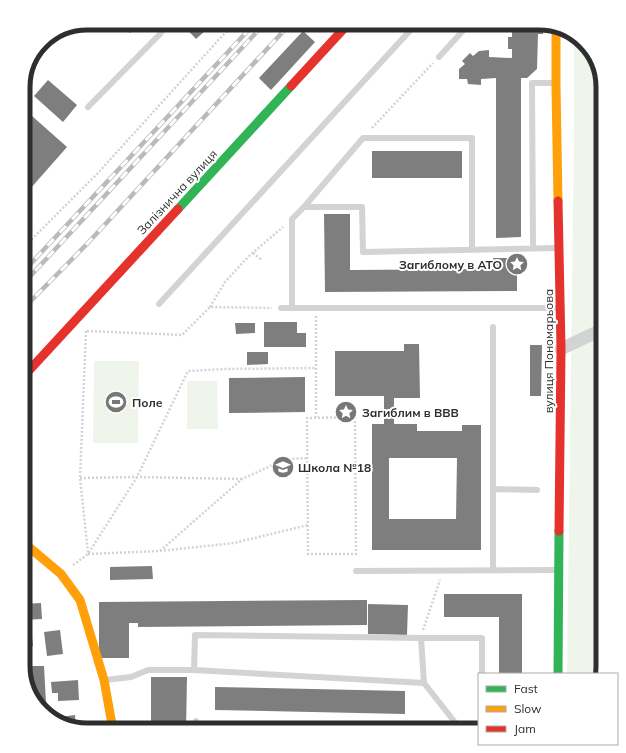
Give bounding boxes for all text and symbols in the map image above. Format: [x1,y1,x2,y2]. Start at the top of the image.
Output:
street label: Залізнична вулиця [134,146,220,238]
place icon: Загиблому в АТО [504,251,530,277]
place label: Загиблому в АТО [399,257,502,272]
street label: вулиця Пономарьова [541,289,556,413]
sports icon: Поле [103,389,129,415]
place label: Поле [132,395,163,410]
place icon: Загиблим в ВВВ [333,399,359,425]
place label: Загиблим в ВВВ [362,405,459,420]
school or university icon: Школа №18 [270,454,296,480]
place label: Школа №18 [298,460,371,475]
legend [478,673,618,745]
text: Fast [514,681,538,696]
text: Slow [514,701,542,716]
text: Jam [514,721,536,736]

